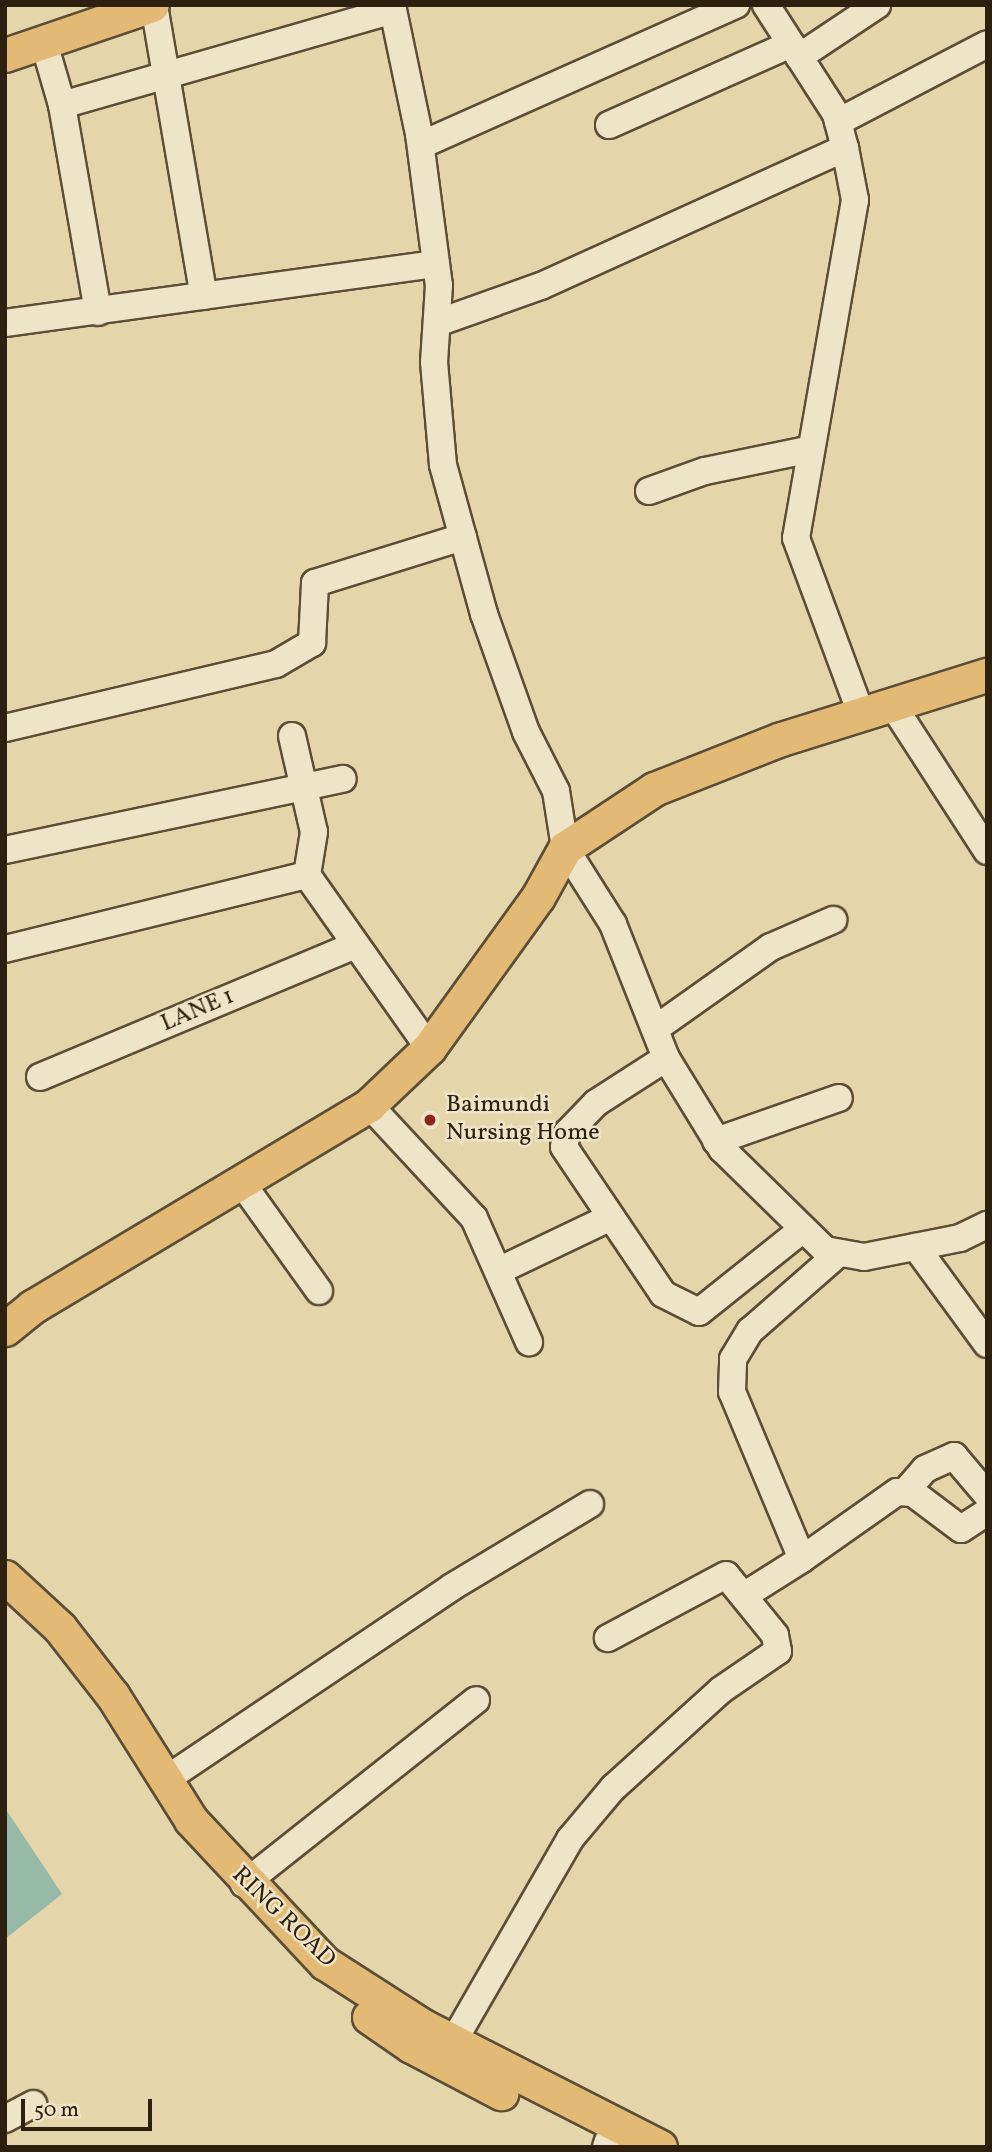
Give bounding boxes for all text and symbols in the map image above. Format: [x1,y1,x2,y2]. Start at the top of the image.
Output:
street label: LANE 1 [157,983,239,1039]
place label: Baimundi Nursing Home [446,1092,600,1148]
marker: Baimundi Nursing Home [420,1110,440,1130]
street label: RING ROAD [225,1861,341,1975]
scale bar [24,2086,156,2130]
text: 50 m [34,2096,79,2125]

